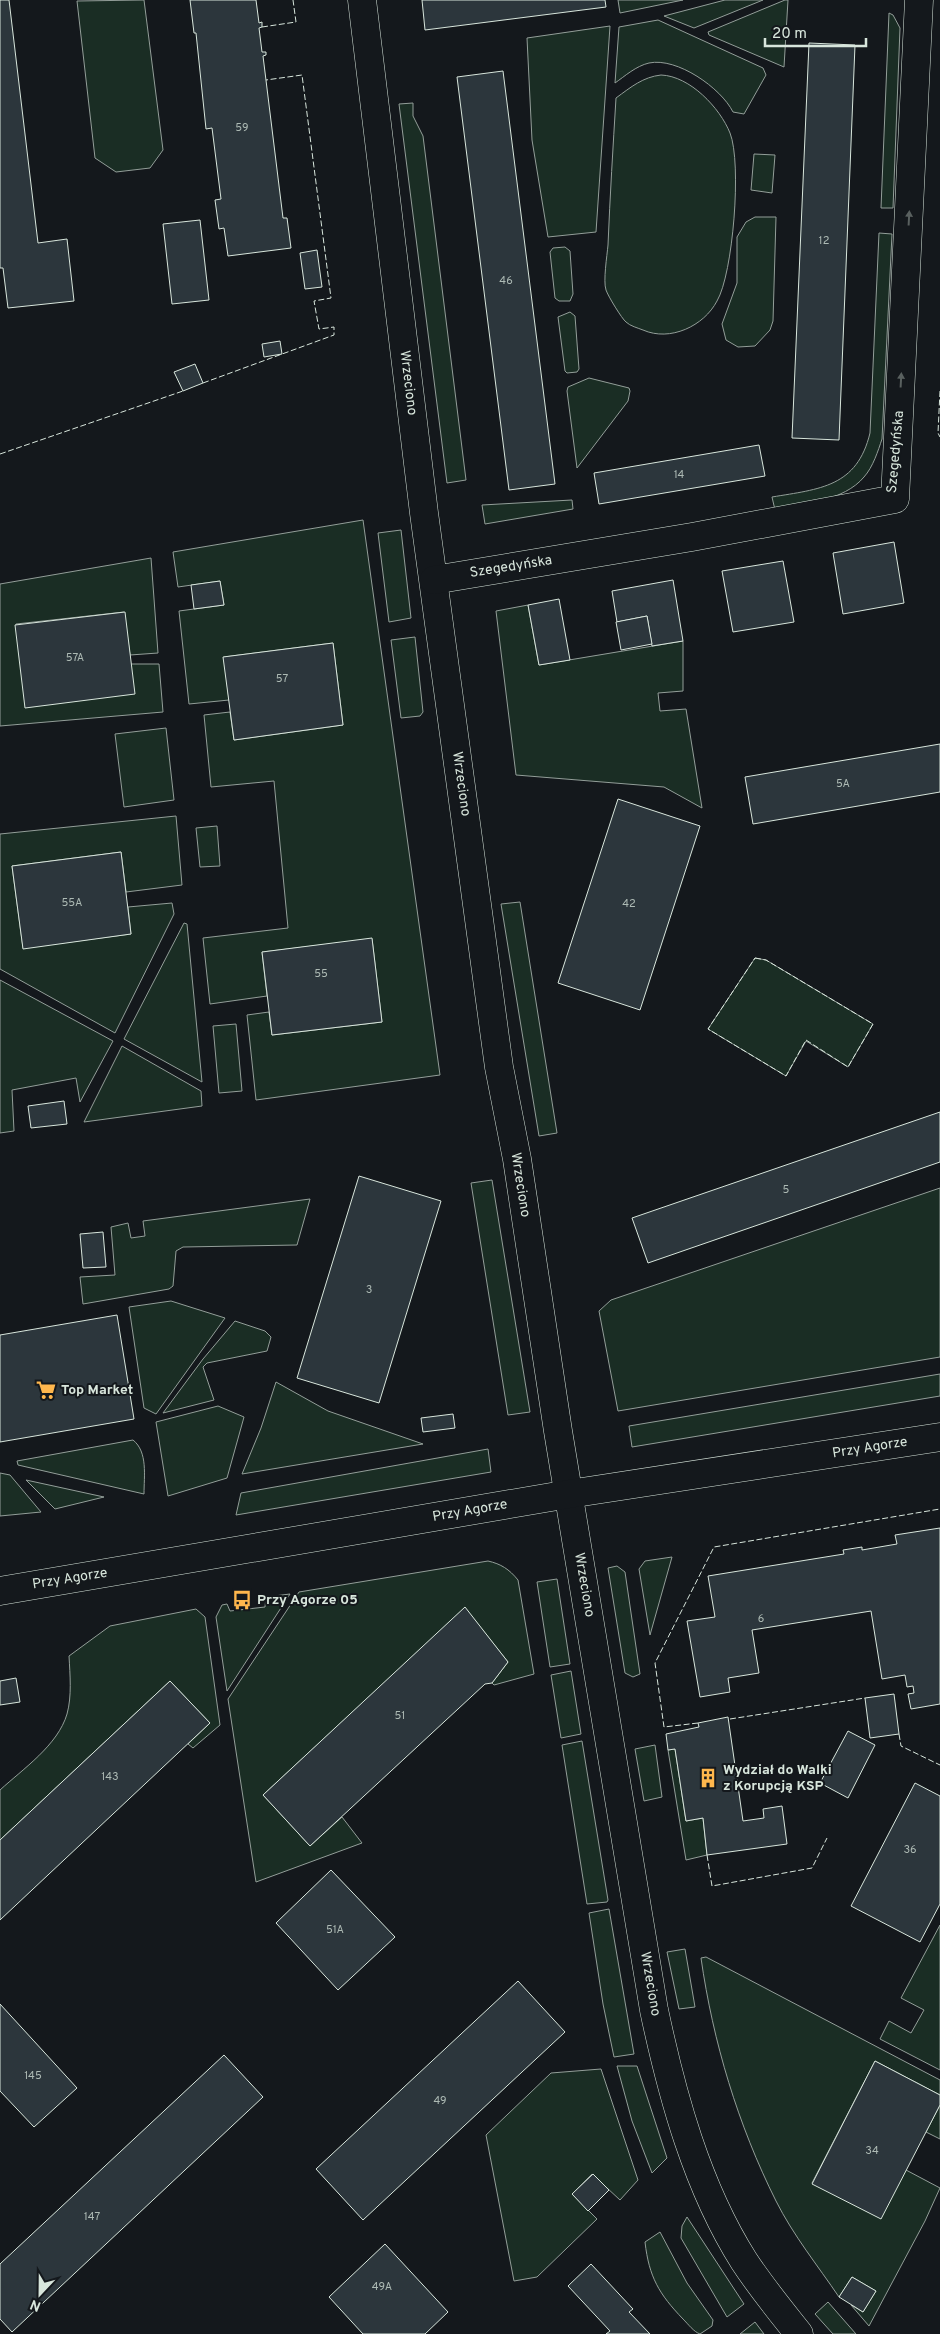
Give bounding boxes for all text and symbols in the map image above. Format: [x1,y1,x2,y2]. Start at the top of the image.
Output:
scale bar [765,15,866,47]
text: 20 m [772,25,807,44]
house number: 59 [235,121,249,135]
one-way arrow [906,210,914,226]
house number: 12 [819,234,829,248]
house number: 46 [499,274,513,288]
street label: Wrzeciono [396,350,420,417]
one-way arrow [897,372,905,388]
street label: Szegedyńska [884,410,908,494]
house number: 14 [674,468,685,482]
street label: Szegedyńska [469,552,553,582]
house number: 57A [66,651,84,665]
house number: 57 [276,672,288,686]
street label: Wrzeciono [448,751,474,818]
house number: 5A [836,777,850,791]
house number: 55A [62,896,82,910]
house number: 42 [622,897,636,911]
house number: 55 [314,967,328,981]
street label: Wrzeciono [507,1151,534,1219]
house number: 5 [783,1183,790,1197]
house number: 3 [366,1283,372,1297]
supermarket icon: Top Market [35,1379,57,1401]
place label: Top Market [61,1382,133,1399]
street label: Przy Agorze [831,1434,909,1462]
street label: Przy Agorze [431,1496,509,1526]
street label: Wrzeciono [570,1551,598,1619]
street label: Przy Agorze [31,1565,109,1593]
bus stop icon: Przy Agorze 05 [231,1589,253,1611]
place label: Przy Agorze 05 [257,1592,358,1609]
house number: 6 [758,1612,764,1626]
house number: 51 [395,1709,405,1723]
place label: Wydział do Walki z Korupcją KSP [723,1762,832,1795]
building icon: Wydział do Walki z Korupcją KSP [697,1767,719,1789]
house number: 143 [101,1770,119,1784]
house number: 36 [903,1843,917,1857]
house number: 51A [326,1923,344,1937]
street label: Wrzeciono [636,1950,664,2018]
house number: 145 [24,2069,42,2083]
house number: 49 [433,2094,447,2108]
house number: 34 [865,2144,879,2158]
house number: 147 [84,2210,100,2224]
north arrow [15,2269,65,2319]
house number: 49A [372,2280,392,2294]
text: N [28,2295,44,2314]

